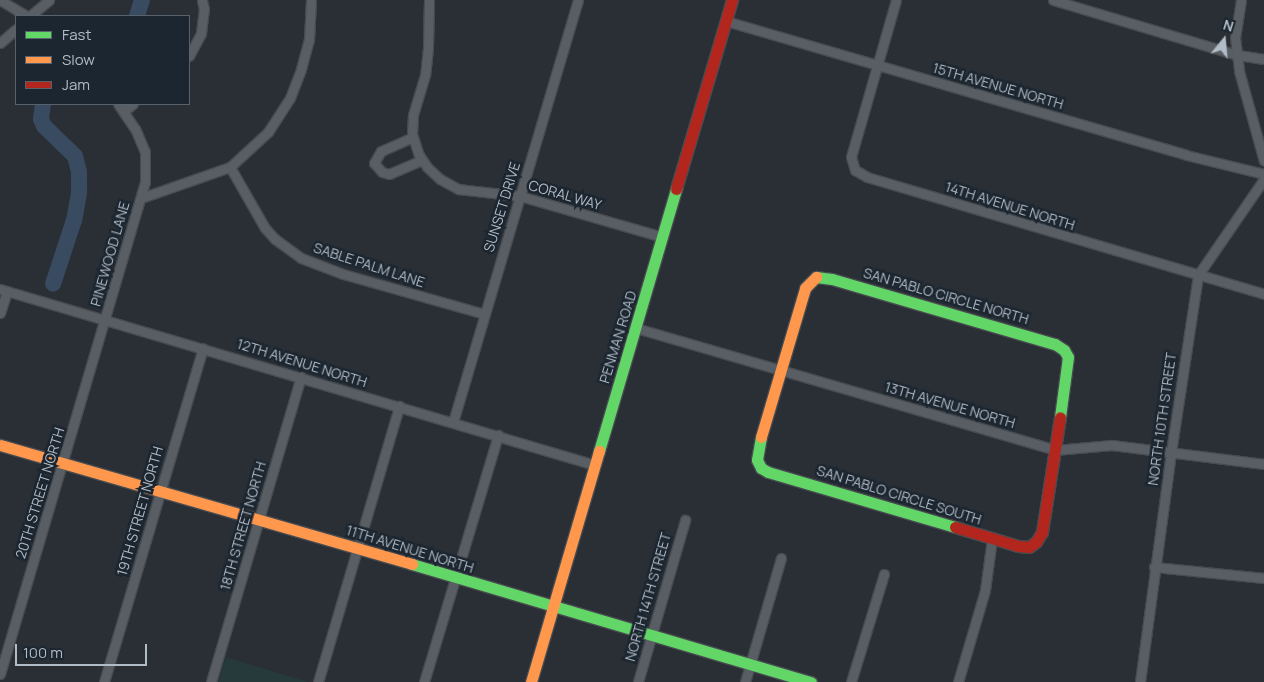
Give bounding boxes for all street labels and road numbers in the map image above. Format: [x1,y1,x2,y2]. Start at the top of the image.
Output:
street label: 15TH AVENUE NORTH [931,59,1065,113]
street label: SUNSET DRIVE [480,160,524,254]
street label: CORAL WAY [526,176,604,214]
street label: 14TH AVENUE NORTH [943,178,1077,234]
street label: PINEWOOD LANE [87,200,133,308]
street label: SABLE PALM LANE [311,239,427,291]
street label: SAN PABLO CIRCLE NORTH [861,264,1031,328]
street label: PENMAN ROAD [596,289,640,385]
street label: 12TH AVENUE NORTH [235,335,369,391]
street label: NORTH 10TH STREET [1144,351,1180,487]
street label: 13TH AVENUE NORTH [883,378,1017,432]
street label: 20TH STREET NORTH [12,425,68,561]
street label: 19TH STREET NORTH [113,444,167,578]
street label: 18TH STREET NORTH [216,459,270,593]
street label: SAN PABLO CIRCLE SOUTH [815,462,983,528]
street label: 11TH AVENUE NORTH [344,522,476,576]
street label: NORTH 14TH STREET [622,531,674,663]

